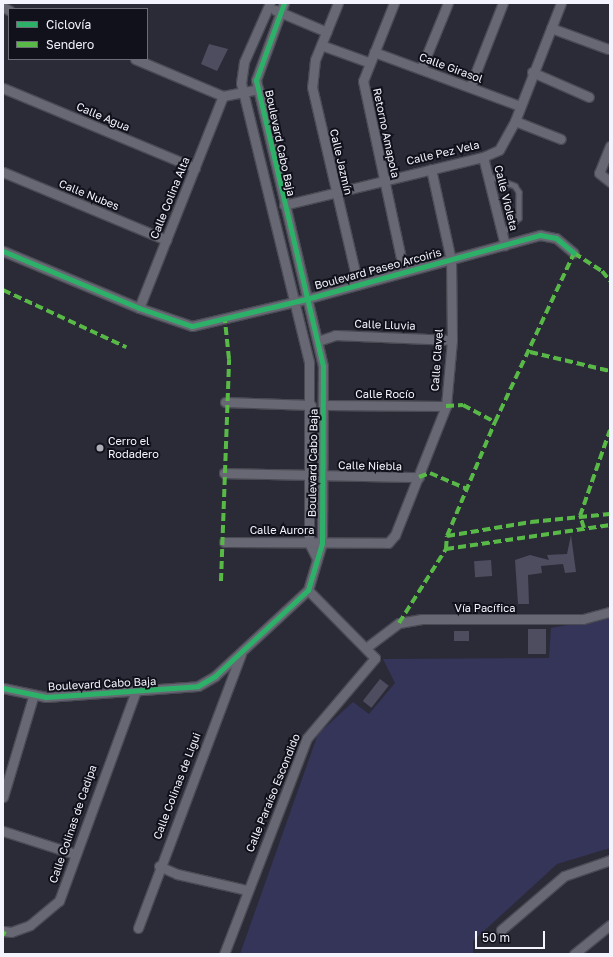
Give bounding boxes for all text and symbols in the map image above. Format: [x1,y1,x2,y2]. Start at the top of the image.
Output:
legend [8,8,148,60]
text: Ciclovía [46,17,91,32]
text: Sendero [46,37,94,52]
street label: Calle Girasol [417,50,485,86]
street label: Retorno Amapola [370,87,402,179]
street label: Boulevard Cabo Baja [262,89,298,197]
street label: Calle Agua [74,100,132,134]
street label: Calle Jazmín [327,128,355,196]
street label: Calle Pez Vela [405,138,481,168]
street label: Calle Colina Alta [148,155,192,241]
street label: Calle Violeta [491,164,521,232]
street label: Calle Nubes [57,177,121,213]
street label: Boulevard Paseo Arcoiris [313,246,443,292]
street label: Calle Lluvia [354,317,416,333]
street label: Calle Clavel [428,328,446,392]
street label: Calle Rocío [355,387,415,401]
street label: Boulevard Cabo Baja [305,409,321,517]
place label: Cerro el Rodadero [108,435,159,461]
marker: Cerro el Rodadero [95,443,105,453]
street label: Calle Niebla [338,459,402,473]
street label: Calle Aurora [250,523,314,537]
street label: Vía Pacífica [455,601,515,615]
street label: Boulevard Cabo Baja [47,675,157,693]
street label: Calle Colinas de Ligui [151,731,203,841]
street label: Calle Paraíso Escondido [243,732,303,854]
street label: Calle Colinas de Cadipa [47,763,99,885]
scale bar [477,923,547,949]
text: 50 m [482,930,510,945]

